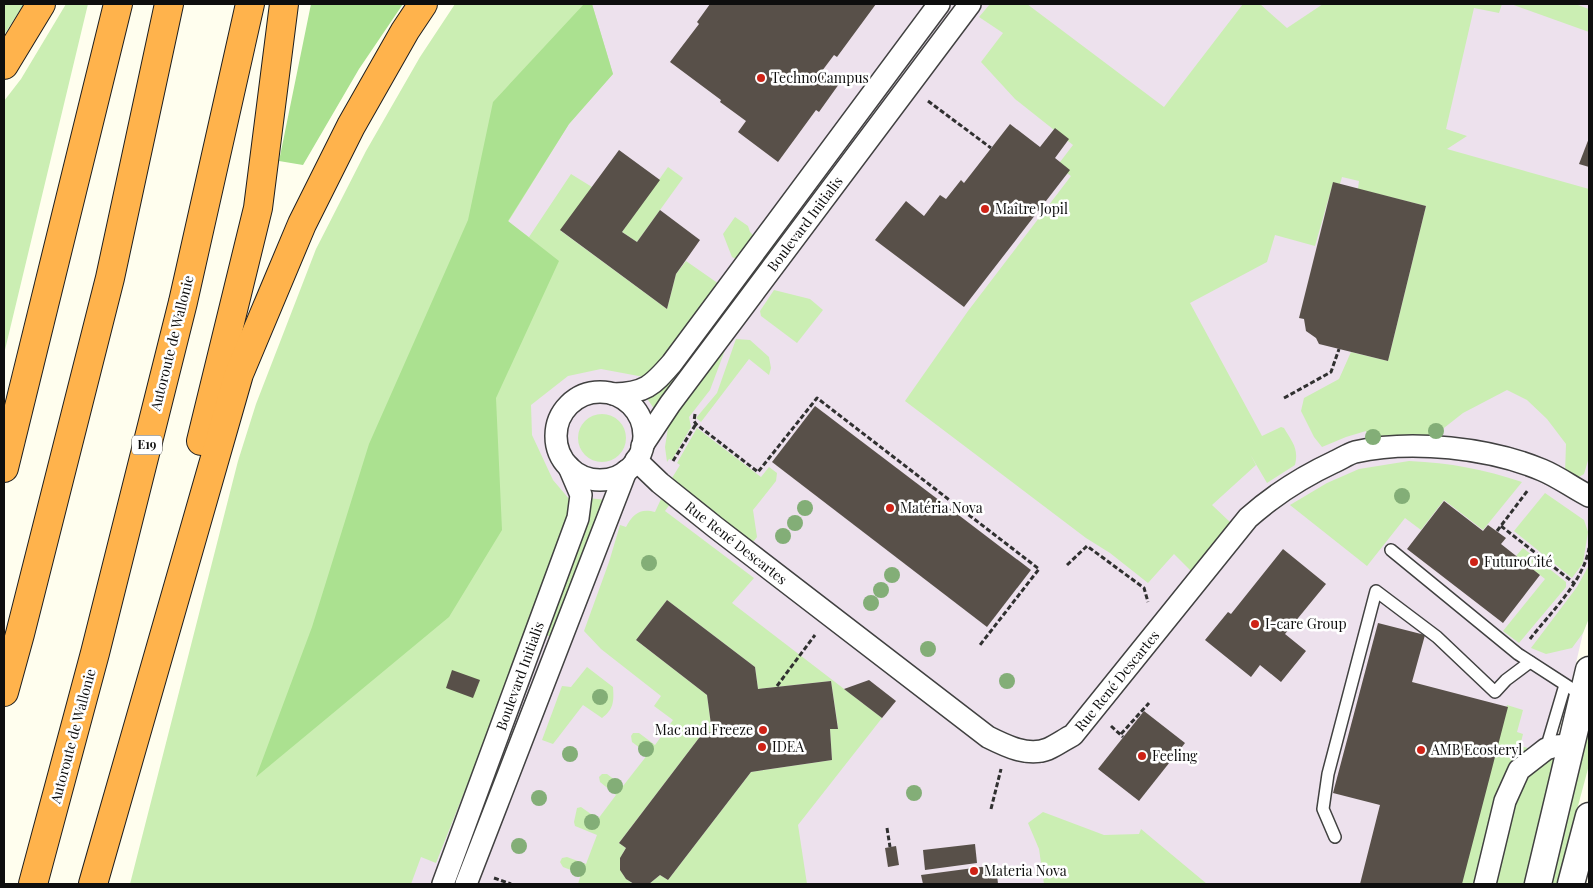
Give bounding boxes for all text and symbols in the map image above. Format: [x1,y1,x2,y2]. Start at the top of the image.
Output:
place label: TechnoCampus [771,68,869,87]
marker: TechnoCampus [755,72,767,84]
street label: Boulevard Initialis [763,172,847,275]
place label: Maître Jopil [995,199,1068,218]
marker: Maître Jopil [979,203,991,215]
street label: Autoroute de Wallonie [145,273,198,413]
road number: E19 [132,436,162,454]
street label: Rue René Descartes [681,497,791,588]
place label: Matéria Nova [900,498,983,517]
marker: Matéria Nova [884,502,896,514]
place label: FuturoCité [1484,552,1553,571]
marker: FuturoCité [1468,556,1480,568]
place label: I-care Group [1265,614,1347,633]
marker: I-care Group [1249,618,1261,630]
street label: Boulevard Initialis [491,619,548,733]
street label: Rue René Descartes [1070,626,1163,735]
street label: Autoroute de Wallonie [45,666,100,806]
place label: Mac and Freeze [655,720,753,739]
marker: Mac and Freeze [757,724,769,736]
place label: IDEA [772,737,804,756]
place label: AMB Ecosteryl [1430,740,1522,759]
marker: IDEA [756,741,768,753]
marker: AMB Ecosteryl [1415,744,1427,756]
place label: Feeling [1152,746,1198,765]
marker: Feeling [1136,750,1148,762]
place label: Materia Nova [984,861,1067,880]
marker: Materia Nova [968,865,980,877]

